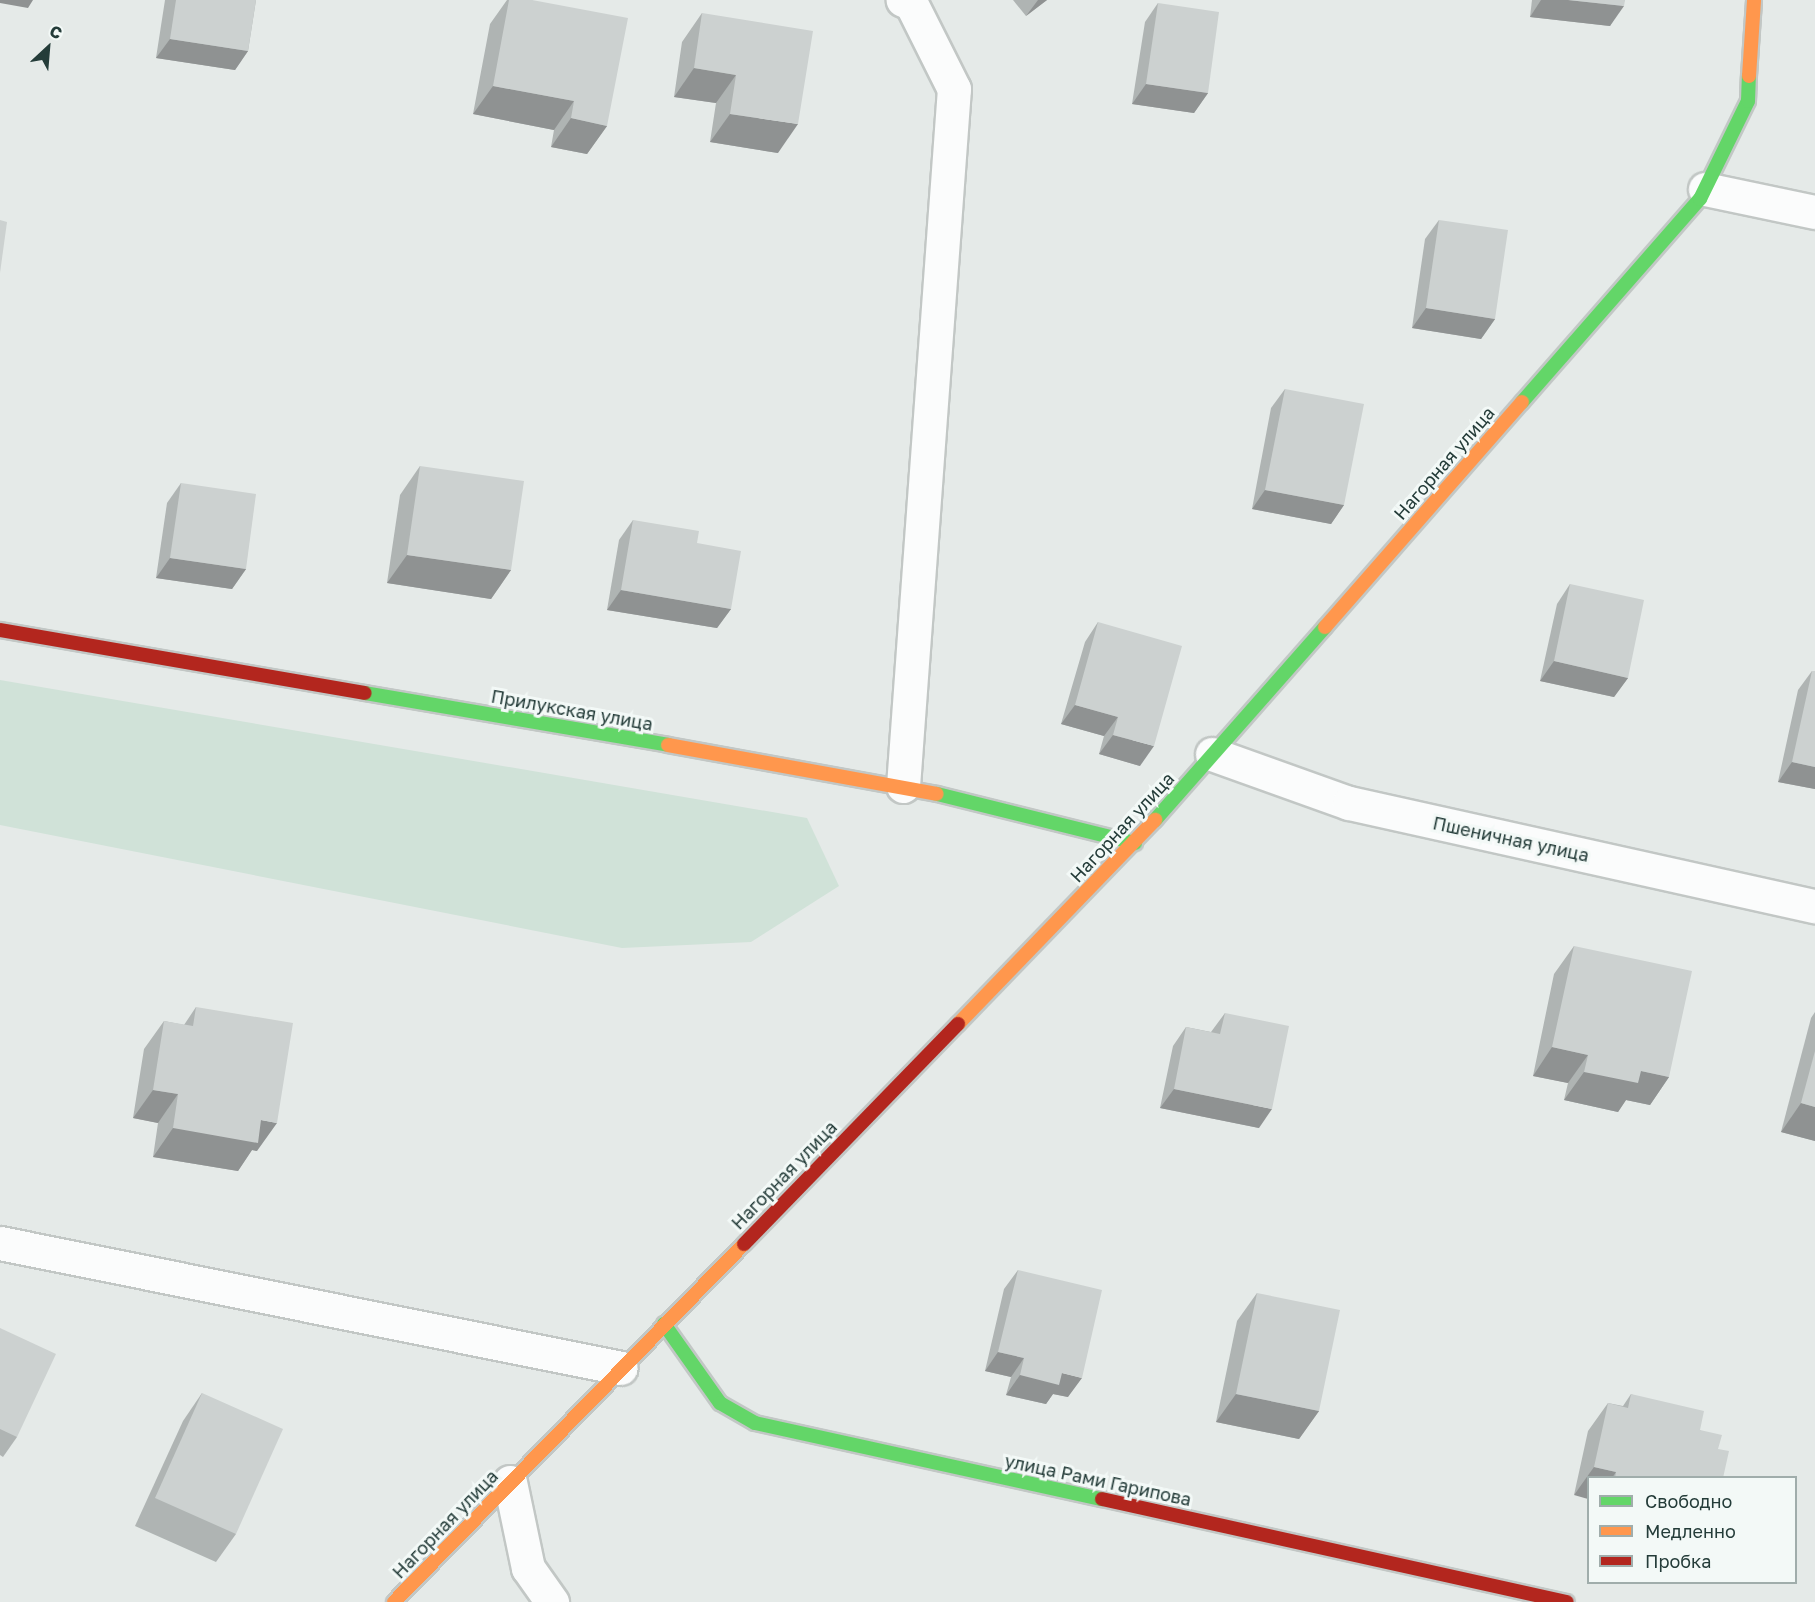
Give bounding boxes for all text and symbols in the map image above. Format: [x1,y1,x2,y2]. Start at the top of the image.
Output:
north arrow [18,18,78,78]
text: С [46,20,65,43]
street label: Нагорная улица [1389,402,1499,524]
street label: Прилукская улица [489,685,655,735]
street label: Нагорная улица [1066,768,1178,886]
street label: Пшеничная улица [1431,812,1591,866]
street label: Нагорная улица [727,1116,841,1234]
street label: улица Рами Гарипова [1003,1450,1193,1510]
street label: Нагорная улица [388,1465,502,1583]
legend [1587,1476,1797,1584]
text: Свободно [1645,1490,1732,1512]
text: Медленно [1645,1520,1736,1542]
text: Пробка [1645,1550,1711,1572]

